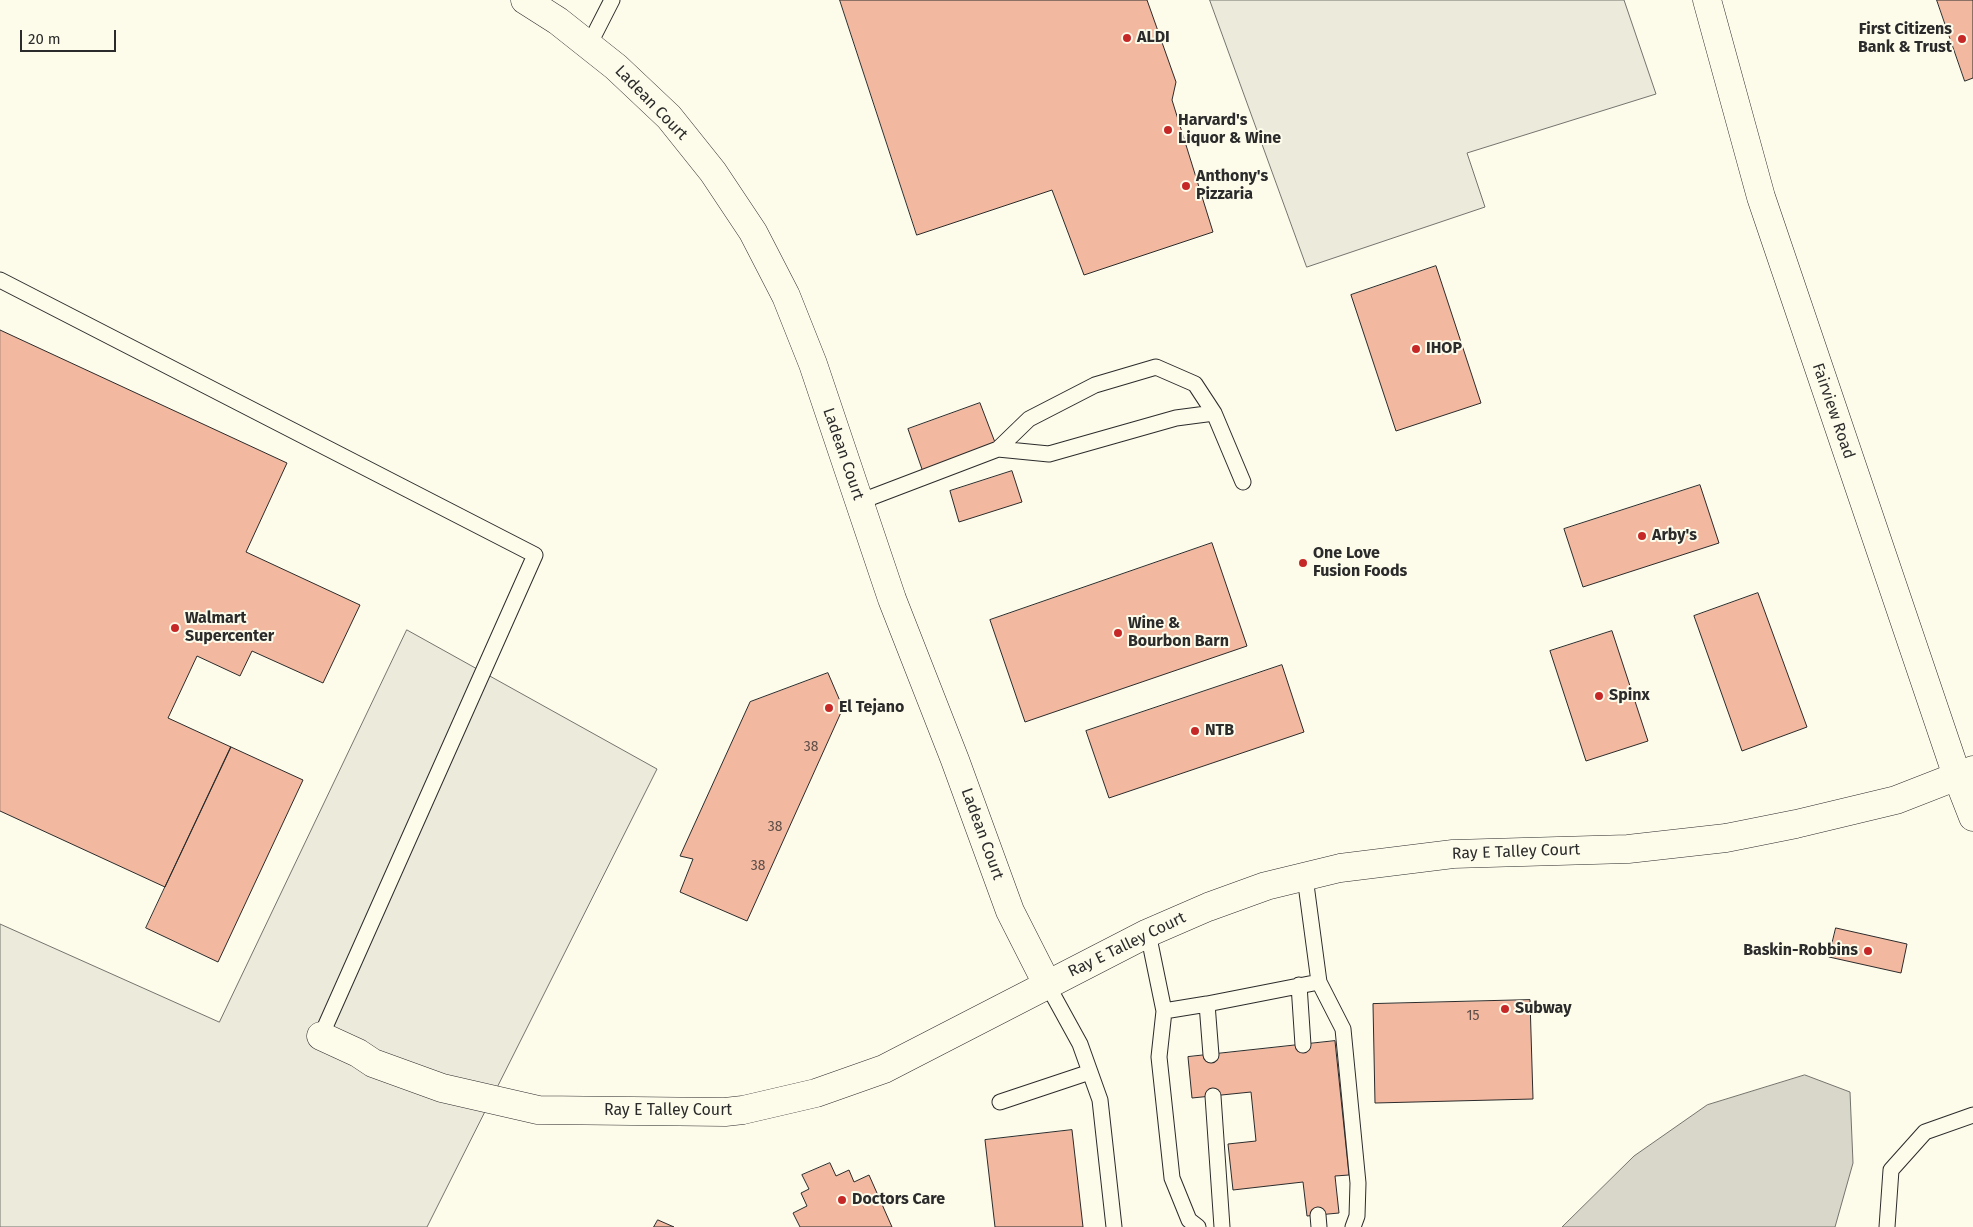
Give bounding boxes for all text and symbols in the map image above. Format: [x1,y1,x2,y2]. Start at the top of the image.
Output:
scale bar [22,20,119,52]
place label: First Citizens Bank & Trust [1858,20,1952,58]
place label: ALDI [1137,28,1170,48]
text: 20 m [28,30,61,48]
marker: ALDI [1121,32,1133,44]
marker: First Citizens Bank & Trust [1956,33,1968,45]
street label: Ladean Court [611,62,691,144]
place label: Harvard's Liquor & Wine [1178,111,1281,149]
marker: Harvard's Liquor & Wine [1162,124,1174,136]
place label: Anthony's Pizzaria [1196,167,1268,205]
marker: Anthony's Pizzaria [1180,180,1192,192]
place label: IHOP [1426,339,1462,359]
marker: IHOP [1410,343,1422,355]
street label: Fairview Road [1808,361,1858,461]
street label: Ladean Court [818,405,868,503]
place label: Arby's [1652,526,1697,546]
marker: Arby's [1636,530,1648,542]
place label: One Love Fusion Foods [1313,544,1407,582]
marker: One Love Fusion Foods [1297,557,1309,569]
place label: Walmart Supercenter [185,609,274,647]
place label: Wine & Bourbon Barn [1128,614,1229,652]
marker: Walmart Supercenter [169,622,181,634]
marker: Wine & Bourbon Barn [1112,627,1124,639]
place label: Spinx [1609,686,1650,706]
marker: Spinx [1593,690,1605,702]
place label: El Tejano [839,698,904,718]
marker: El Tejano [823,702,835,714]
place label: NTB [1205,721,1234,741]
marker: NTB [1189,725,1201,737]
house number: 38 [804,739,818,755]
street label: Ladean Court [957,786,1007,882]
house number: 38 [768,819,782,835]
street label: Ray E Talley Court [1452,840,1580,864]
house number: 38 [751,858,765,874]
street label: Ray E Talley Court [1065,908,1189,982]
place label: Baskin-Robbins [1743,941,1858,961]
marker: Baskin-Robbins [1862,945,1874,957]
place label: Subway [1515,999,1571,1019]
marker: Subway [1499,1003,1511,1015]
house number: 15 [1466,1008,1480,1024]
street label: Ray E Talley Court [604,1101,732,1121]
place label: Doctors Care [852,1190,945,1210]
marker: Doctors Care [836,1194,848,1206]

